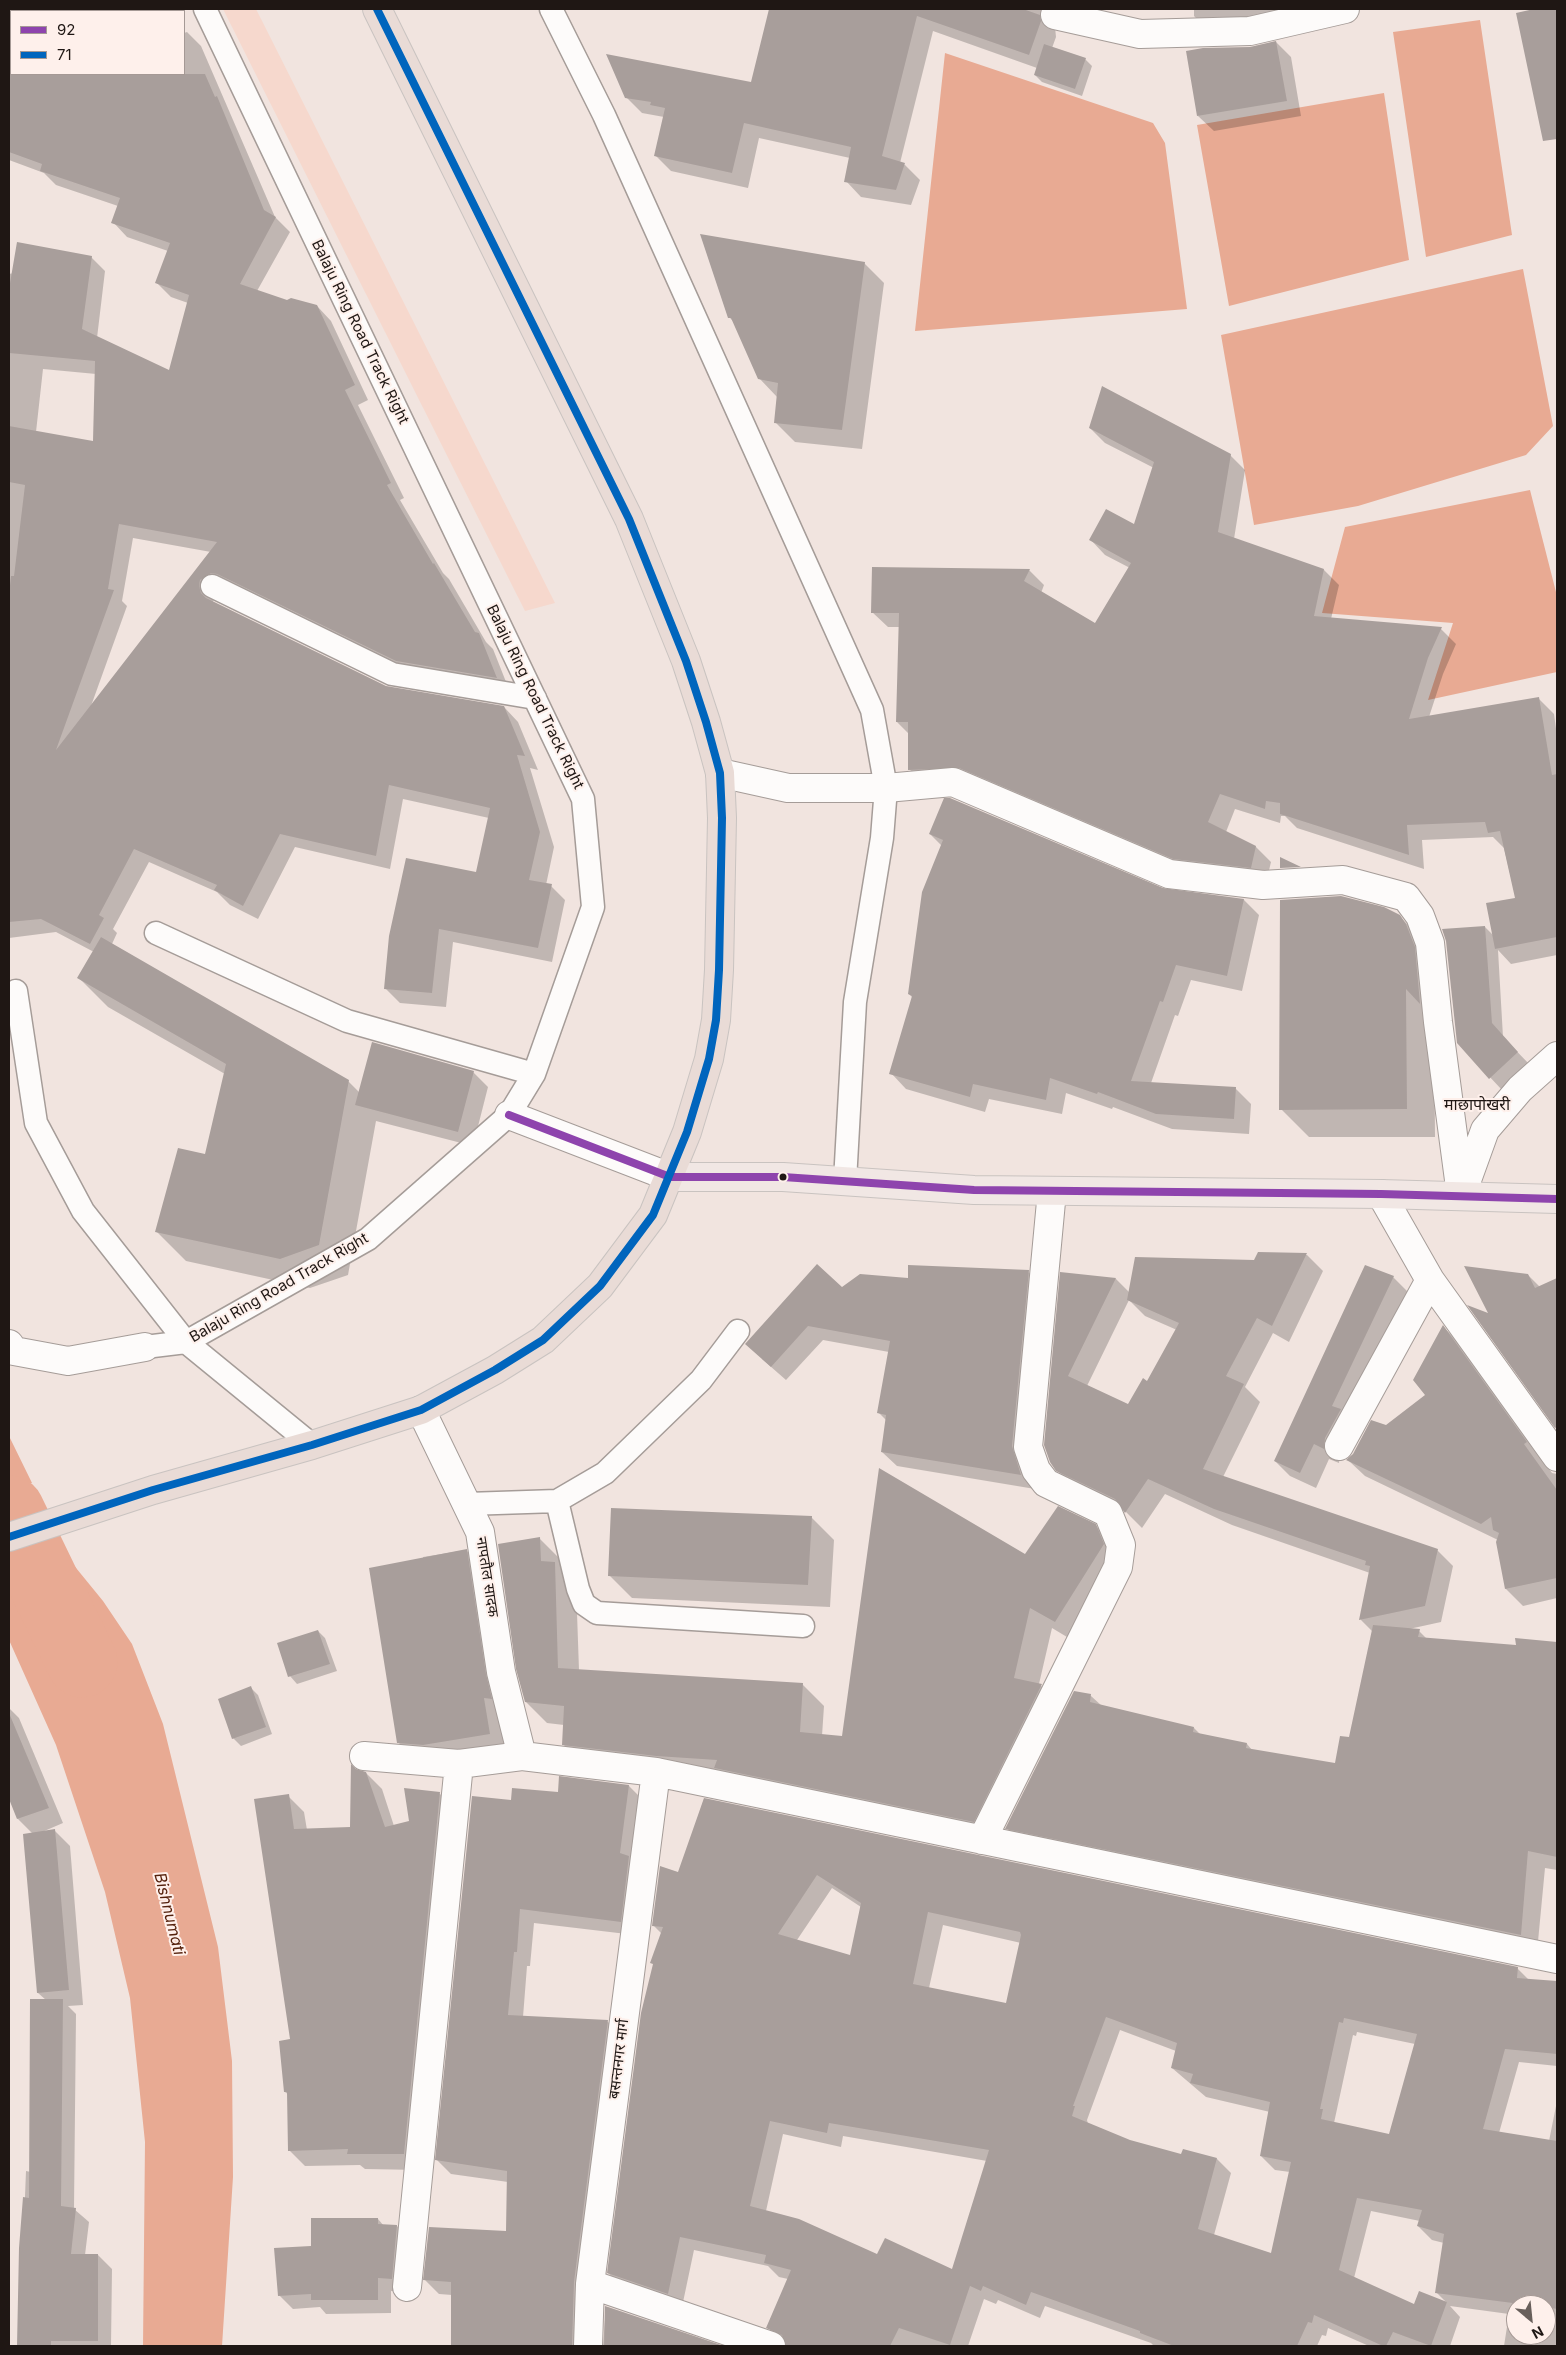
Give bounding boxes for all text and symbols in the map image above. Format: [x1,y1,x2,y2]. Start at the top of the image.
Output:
legend [10,10,185,75]
text: 92 [57,20,75,39]
text: 71 [57,45,72,64]
street label: Balaju Ring Road Track Right [307,237,413,427]
street label: Balaju Ring Road Track Right [482,602,588,792]
district label: माछापोखरी [1444,1095,1510,1115]
unlabelled marker [778,1172,788,1182]
street label: Balaju Ring Road Track Right [187,1229,371,1347]
street label: नापतौल सादक [472,1536,502,1618]
water label: Bishnumati [150,1871,188,1957]
street label: बसन्तनगर मार्ग [605,2018,633,2100]
north arrow [1506,2295,1556,2345]
text: N [1529,2323,1547,2343]

